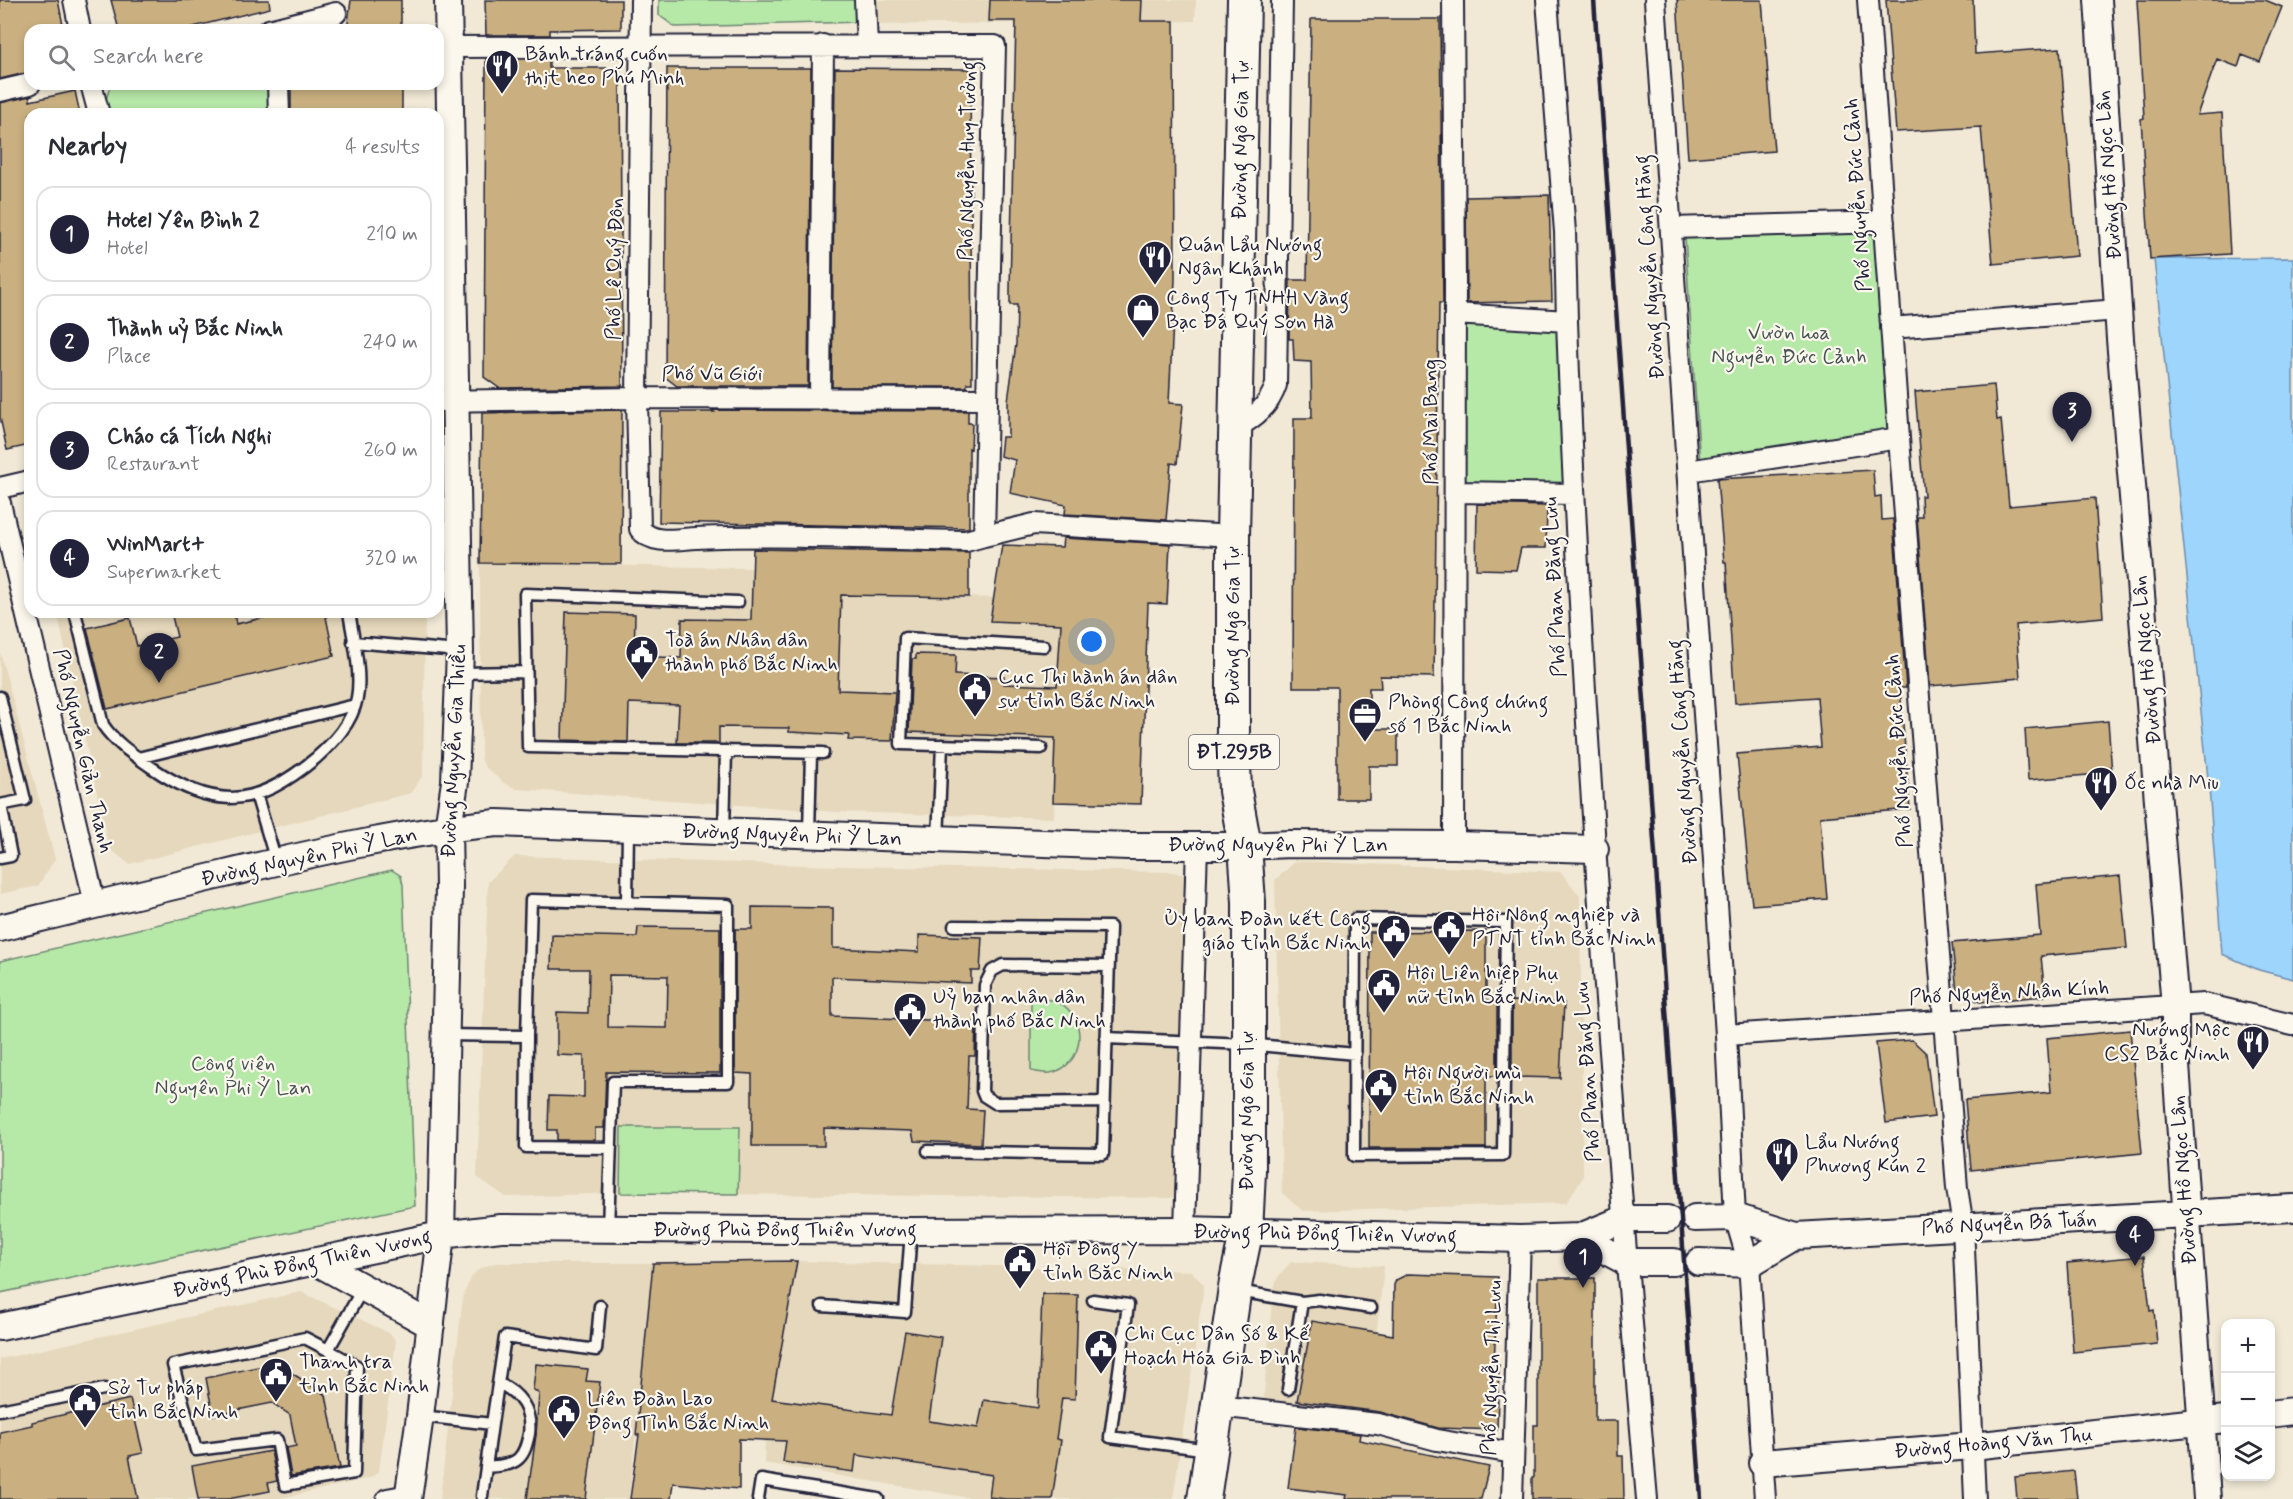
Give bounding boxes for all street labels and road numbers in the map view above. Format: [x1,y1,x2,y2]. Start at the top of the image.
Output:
street label: Đường Ngô Gia Tự [1226,60,1258,220]
street label: Phố Nguyễn Huy Tưởng [952,61,986,261]
street label: Đường Hồ Ngọc Lân [2089,89,2131,261]
street label: Phố Nguyễn Đức Cảnh [1837,97,1881,293]
street label: Đường Nguyễn Công Hãng [1628,153,1674,380]
street label: Phố Lê Quý Đôn [600,197,630,341]
street label: Phố Mai Bang [1417,359,1446,485]
street label: Phố Vũ Giới [661,360,763,388]
street label: Phố Phan Đăng Lưu [1536,496,1576,678]
street label: Đường Ngô Gia Tự [1219,546,1249,706]
street label: Đường Hồ Ngọc Lân [2126,574,2170,746]
street label: Đường Nguyễn Công Hãng [1661,638,1707,865]
street label: Đường Nguyễn Gia Thiều [434,643,476,859]
street label: Phố Nguyễn Giản Thanh [44,646,120,856]
street label: Phố Nguyễn Đức Cảnh [1878,653,1922,849]
road number: ĐT.295B [1189,735,1279,769]
street label: Đường Nguyên Phi Ỷ Lan [681,817,903,855]
street label: Đường Nguyên Phi Ỷ Lan [198,820,420,896]
street label: Đường Nguyên Phi Ỷ Lan [1168,831,1388,861]
street label: Phố Nguyễn Nhân Kính [1908,974,2110,1014]
street label: Phố Phan Đăng Lưu [1568,981,1610,1163]
street label: Đường Ngô Gia Tự [1233,1031,1263,1191]
street label: Đường Hồ Ngọc Lân [2164,1094,2206,1266]
street label: Phố Nguyễn Bá Tuấn [1920,1205,2098,1245]
street label: Đường Phù Đổng Thiên Vương [653,1216,917,1246]
street label: Đường Phù Đổng Thiên Vương [1193,1218,1457,1252]
street label: Đường Phù Đổng Thiên Vương [170,1223,434,1307]
street label: Phố Nguyễn Thị Lưu [1475,1280,1511,1456]
street label: Đường Hoàng Văn Thụ [1893,1420,2095,1468]

